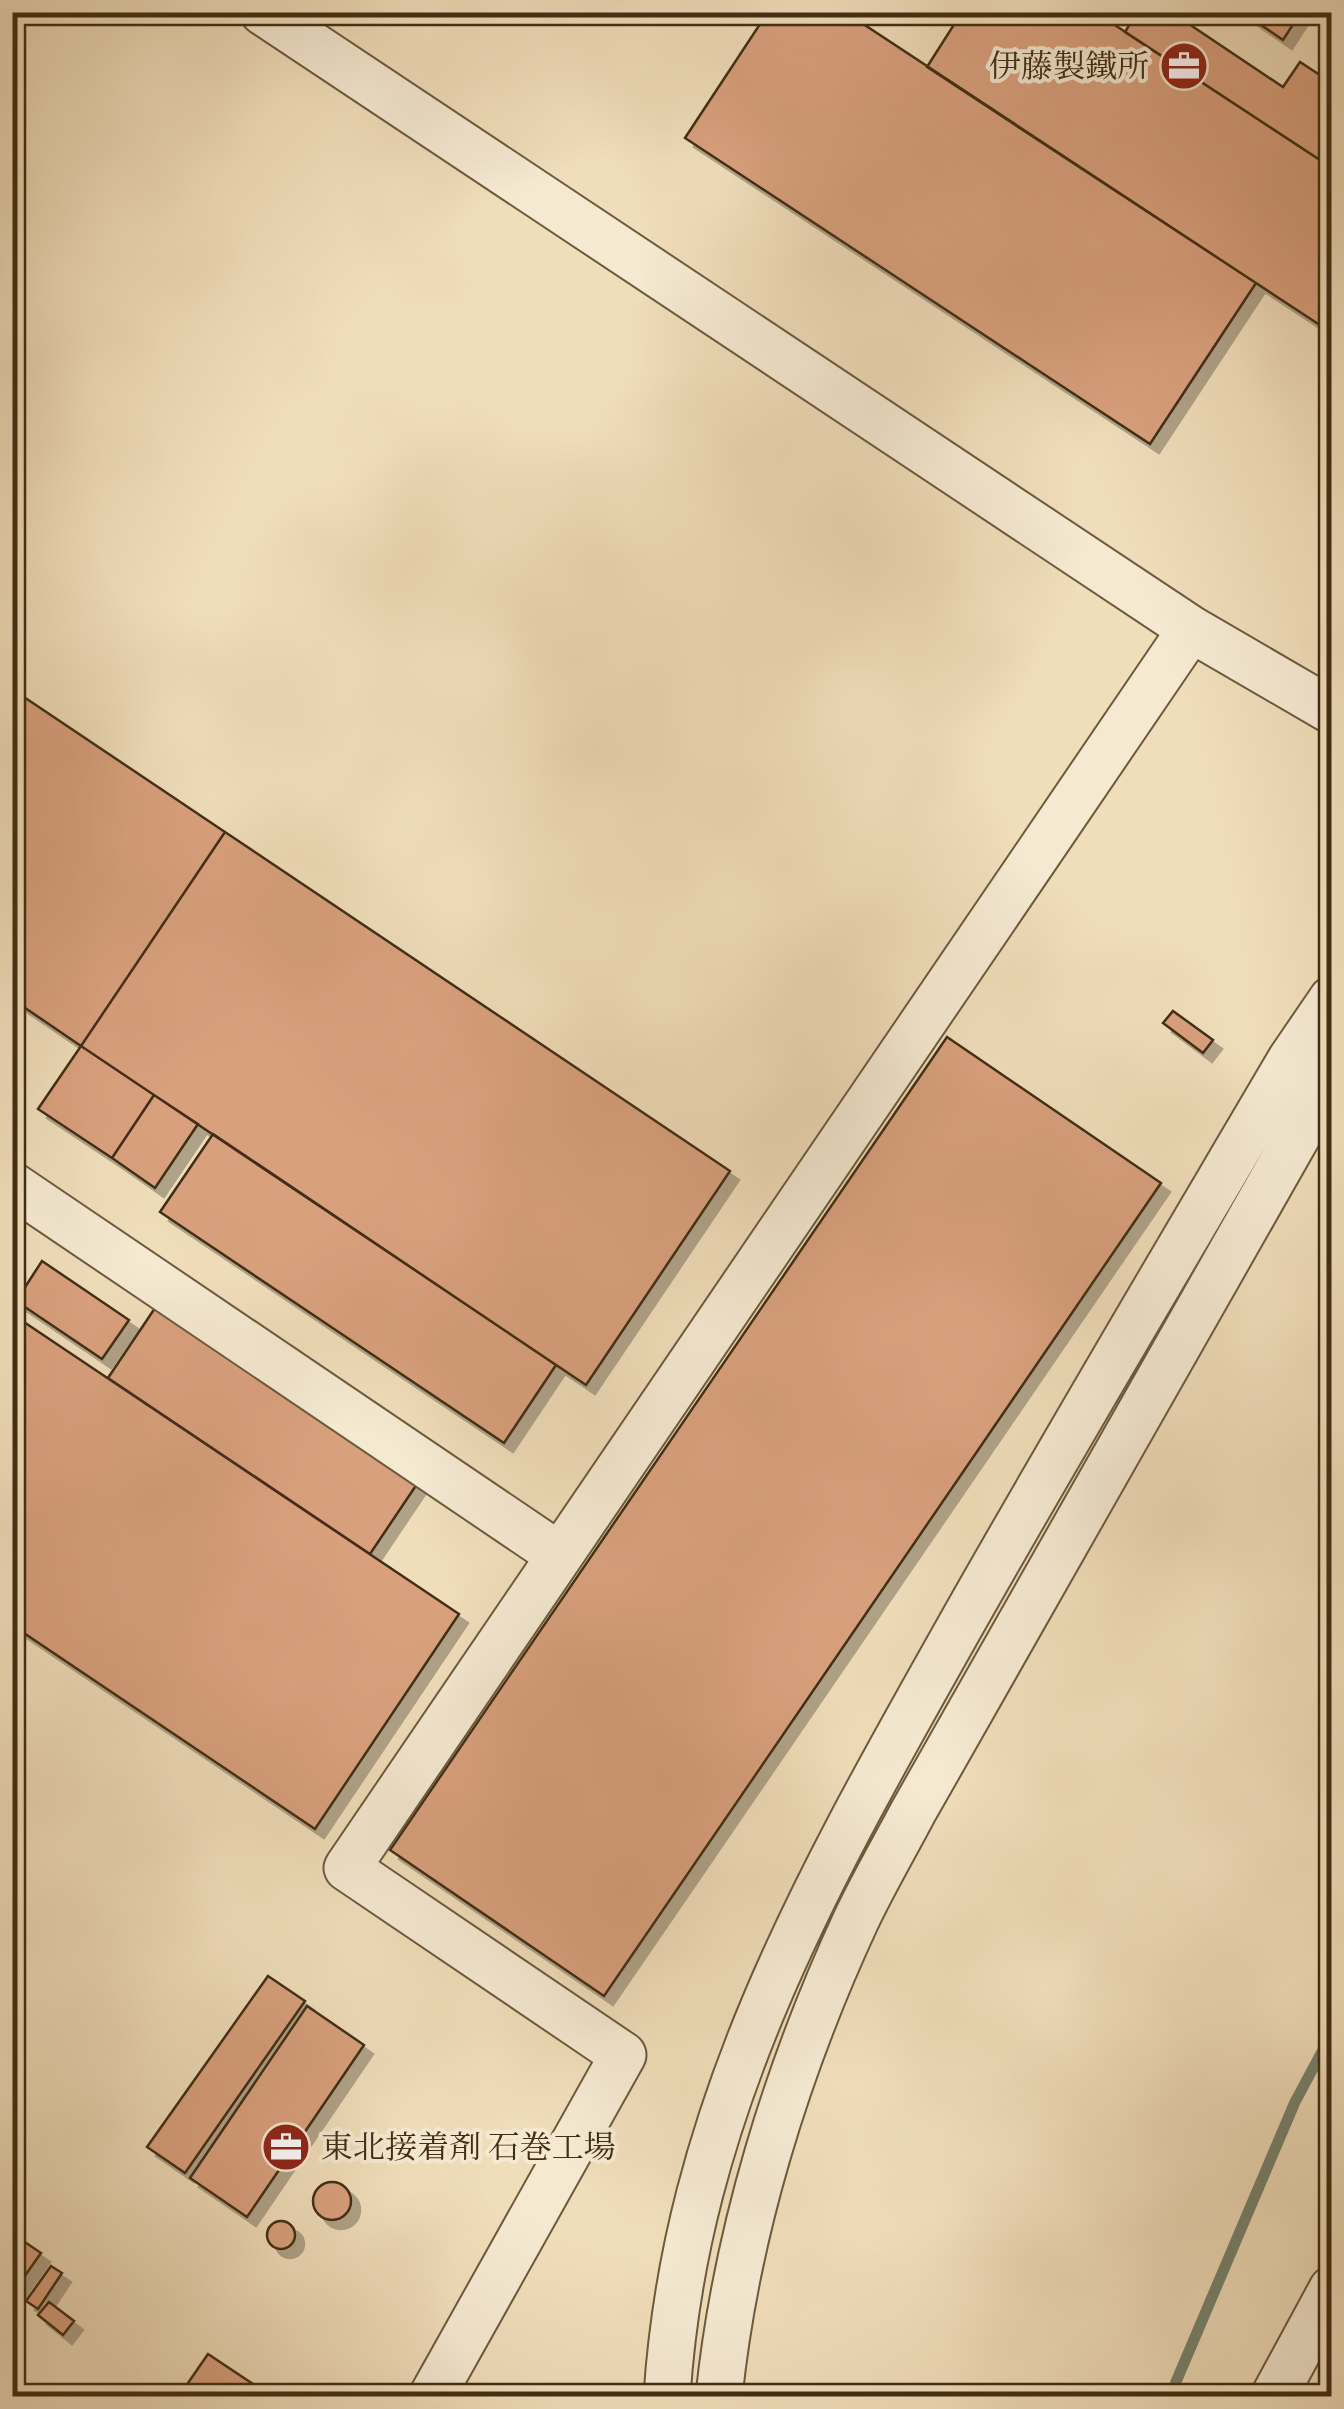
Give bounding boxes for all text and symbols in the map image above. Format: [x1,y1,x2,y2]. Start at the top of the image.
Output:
office icon: 伊藤製鐵所 [1158,40,1210,92]
place label: 伊藤製鐵所 [989,48,1149,85]
office icon: 東北接着剤 石巻工場 [260,2121,312,2173]
place label: 東北接着剤 石巻工場 [321,2129,616,2166]

